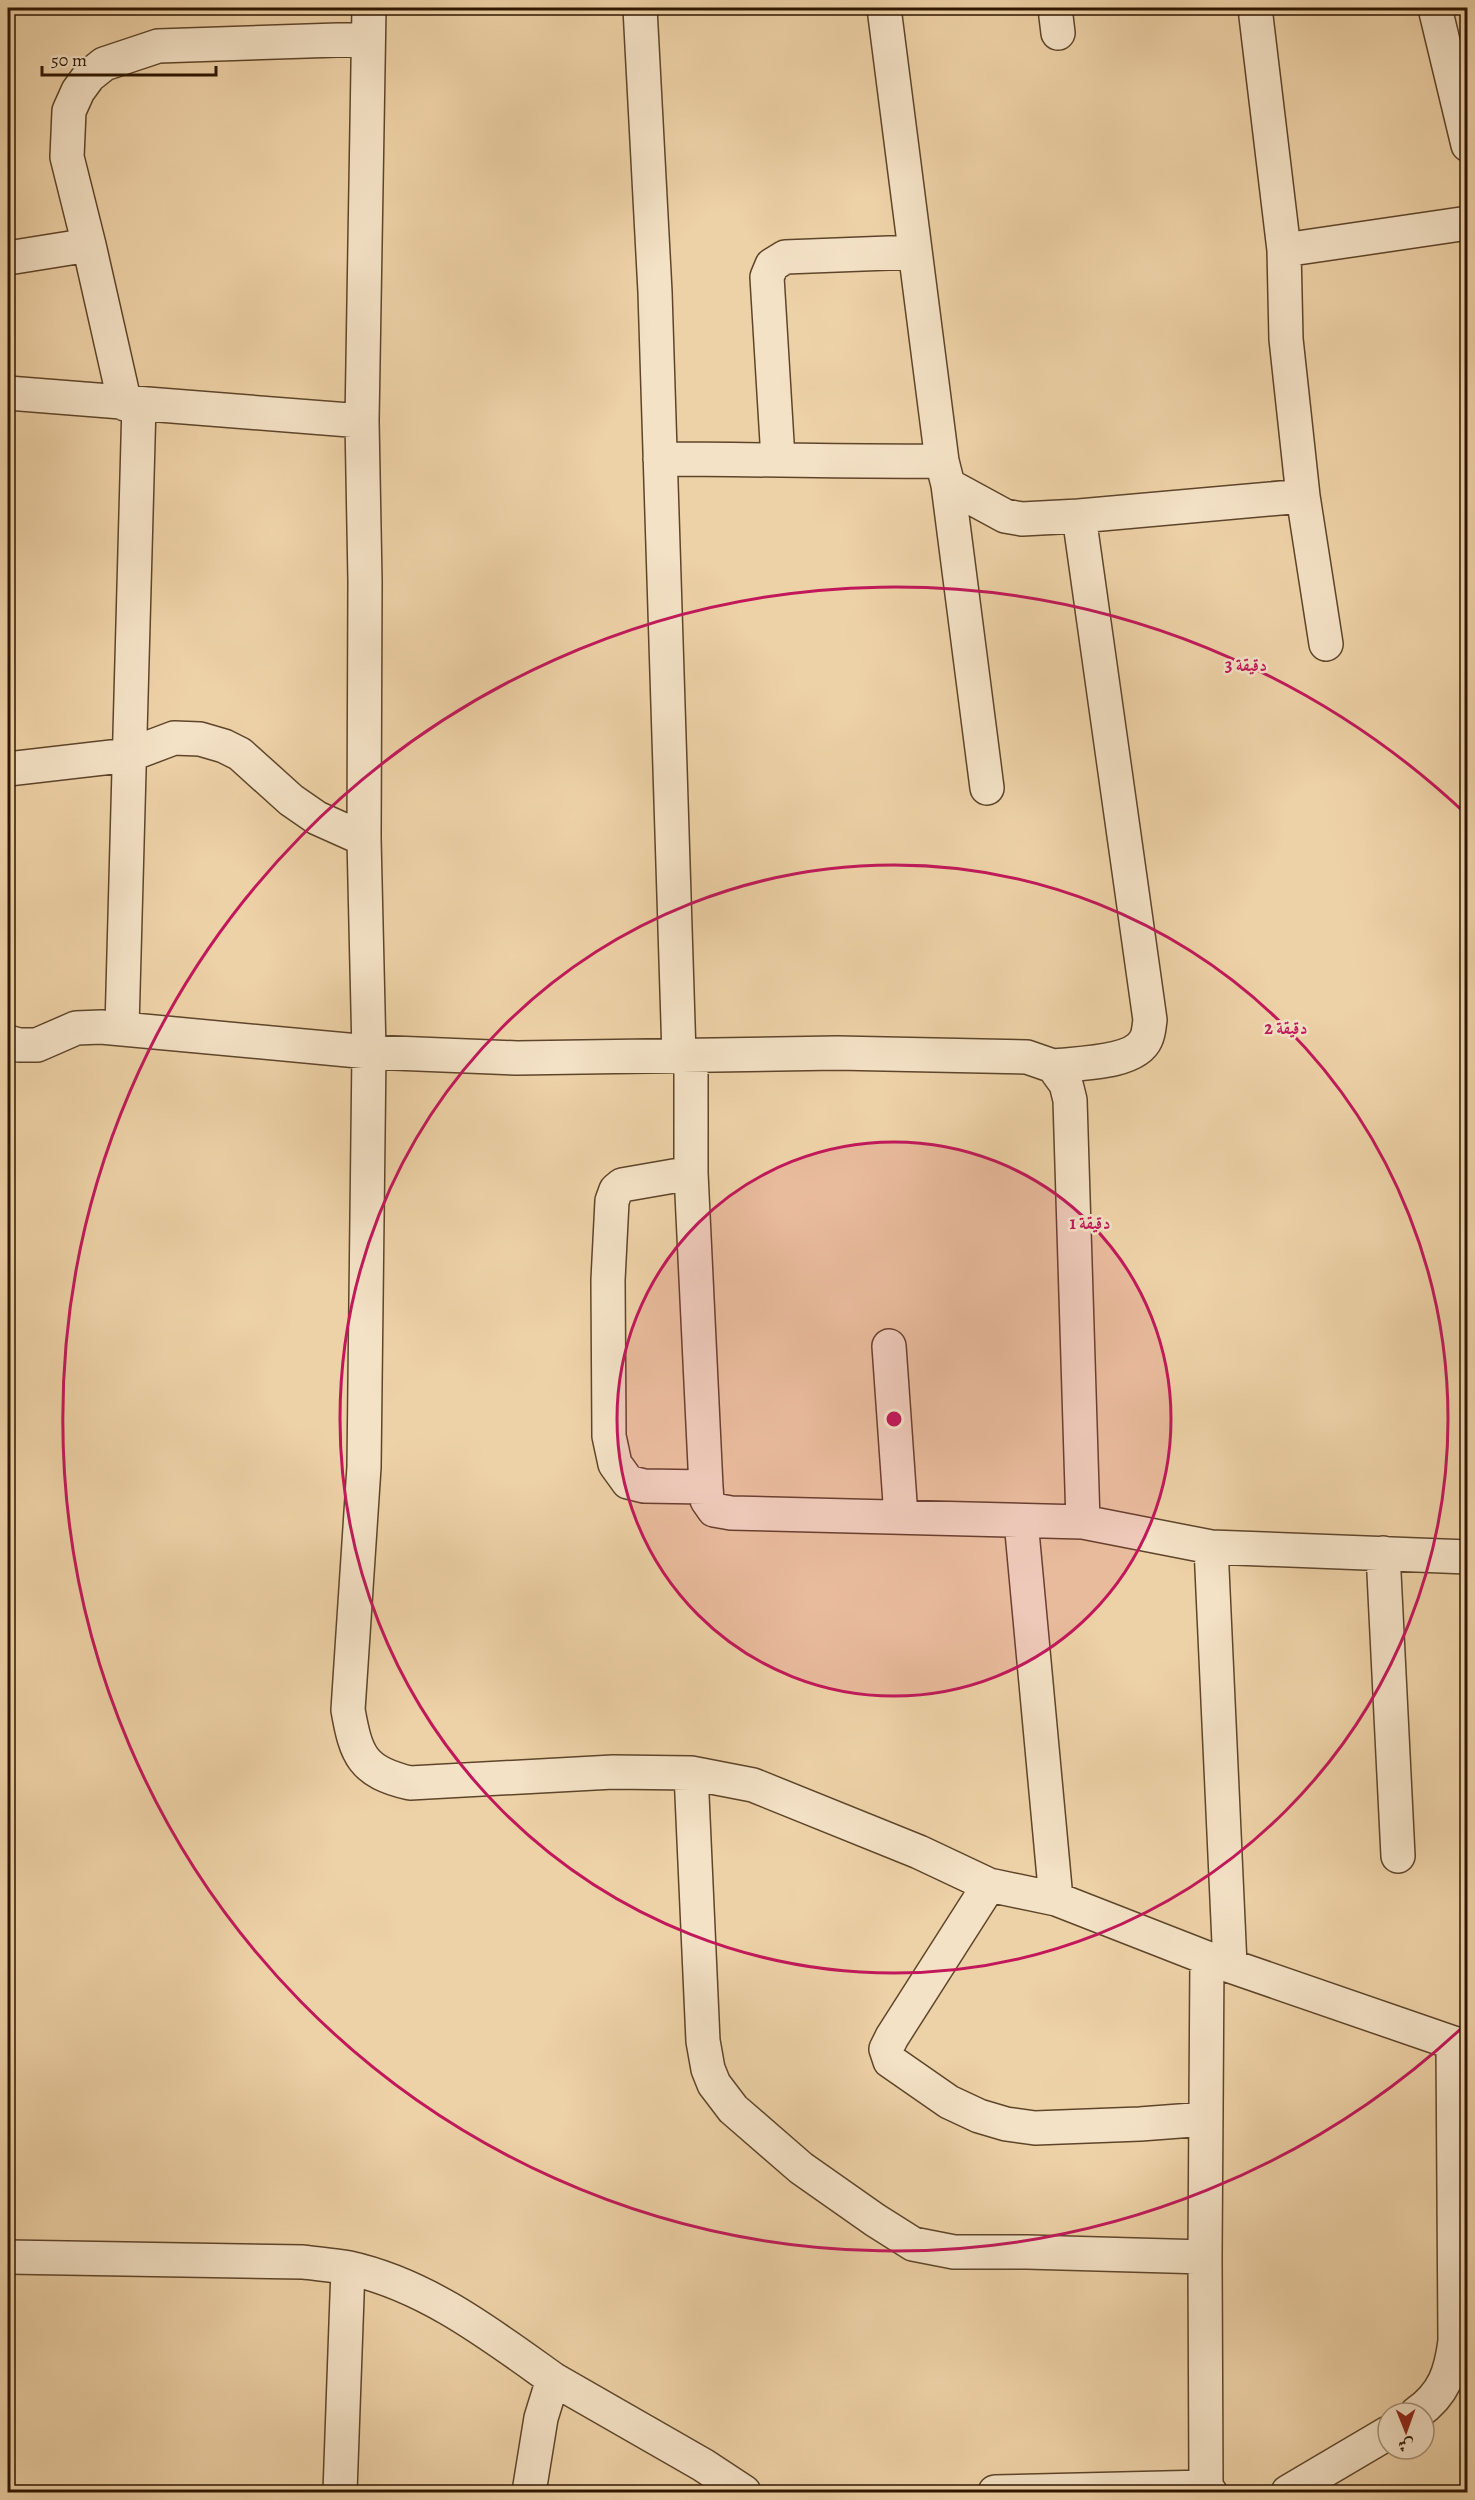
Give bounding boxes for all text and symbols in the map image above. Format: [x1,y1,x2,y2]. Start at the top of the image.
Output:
scale bar [42,39,216,77]
text: 50 m [51,48,87,72]
text: 3 دقيقة [1225,653,1267,677]
text: 2 دقيقة [1264,1016,1308,1040]
text: 1 دقيقة [1069,1211,1111,1235]
centre of rings [884,1409,904,1429]
north arrow [1376,2401,1436,2461]
text: ش [1398,2434,1414,2456]

